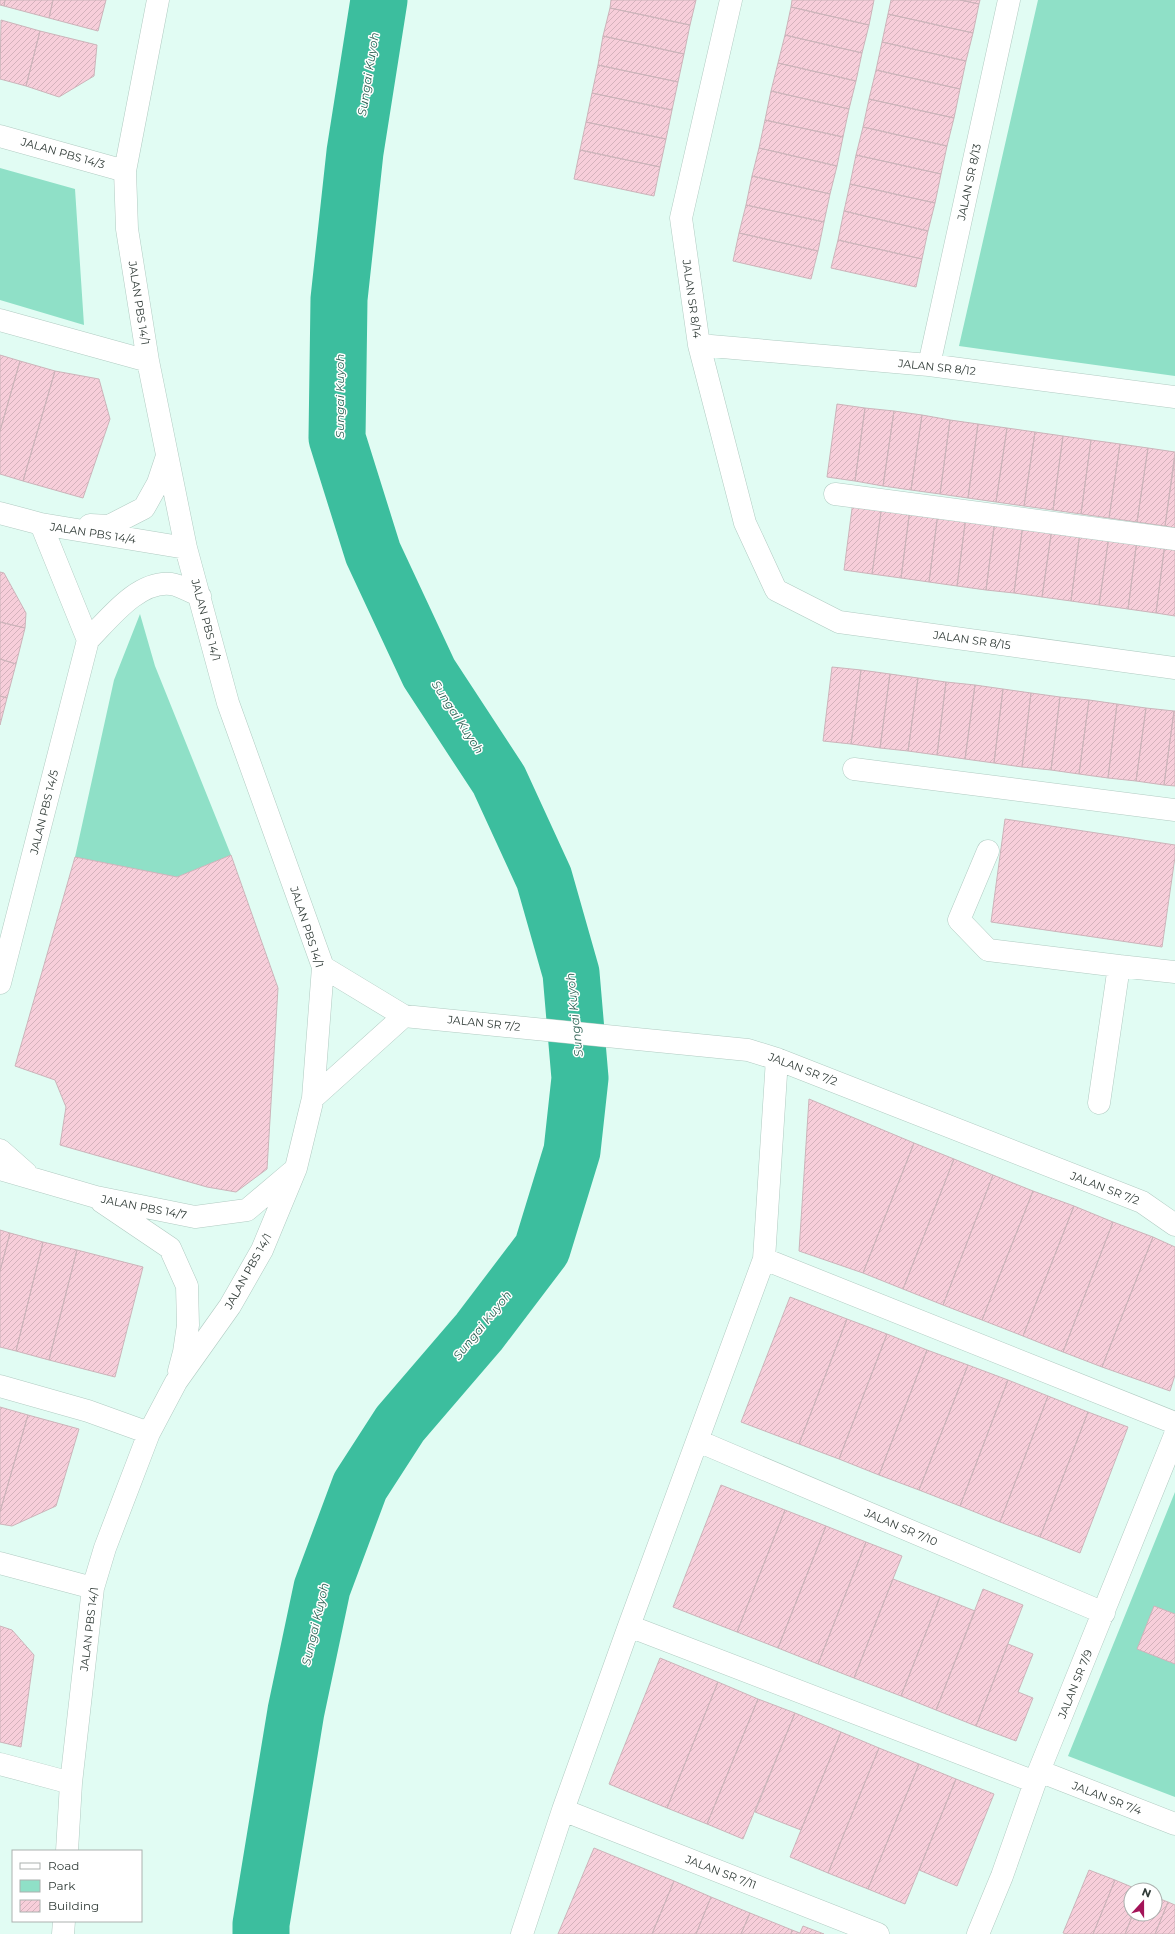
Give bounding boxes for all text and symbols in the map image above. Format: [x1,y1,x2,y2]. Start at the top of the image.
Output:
water label: Sungai Kuyoh [354,31,382,117]
street label: JALAN PBS 14/3 [18,134,107,172]
street label: JALAN SR 8/13 [954,142,984,223]
street label: JALAN SR 8/14 [679,258,705,340]
street label: JALAN PBS 14/1 [125,259,153,346]
water label: Sungai Kuyoh [332,354,347,438]
street label: JALAN SR 8/12 [896,356,977,378]
street label: JALAN PBS 14/4 [48,519,138,547]
street label: JALAN PBS 14/1 [188,576,224,663]
street label: JALAN SR 8/15 [931,627,1012,652]
water label: Sungai Kuyoh [429,677,487,757]
street label: JALAN PBS 14/5 [26,768,61,857]
street label: JALAN PBS 14/1 [287,884,327,969]
water label: Sungai Kuyoh [562,972,586,1058]
street label: JALAN SR 7/2 [446,1012,521,1034]
street label: JALAN SR 7/2 [765,1049,840,1089]
street label: JALAN SR 7/2 [1067,1168,1142,1208]
street label: JALAN PBS 14/7 [99,1192,188,1222]
street label: JALAN PBS 14/1 [221,1231,275,1312]
water label: Sungai Kuyoh [450,1287,514,1363]
street label: JALAN SR 7/10 [861,1505,940,1549]
water label: Sungai Kuyoh [298,1581,332,1667]
street label: JALAN PBS 14/1 [77,1586,101,1673]
street label: JALAN SR 7/9 [1054,1647,1095,1722]
street label: JALAN SR 7/4 [1069,1778,1144,1818]
legend [12,1850,142,1922]
street label: JALAN SR 7/11 [683,1852,759,1892]
text: Road [48,1858,79,1873]
text: Park [48,1878,76,1893]
north arrow [1123,1882,1163,1922]
text: N [1140,1885,1153,1901]
text: Building [48,1898,99,1913]

